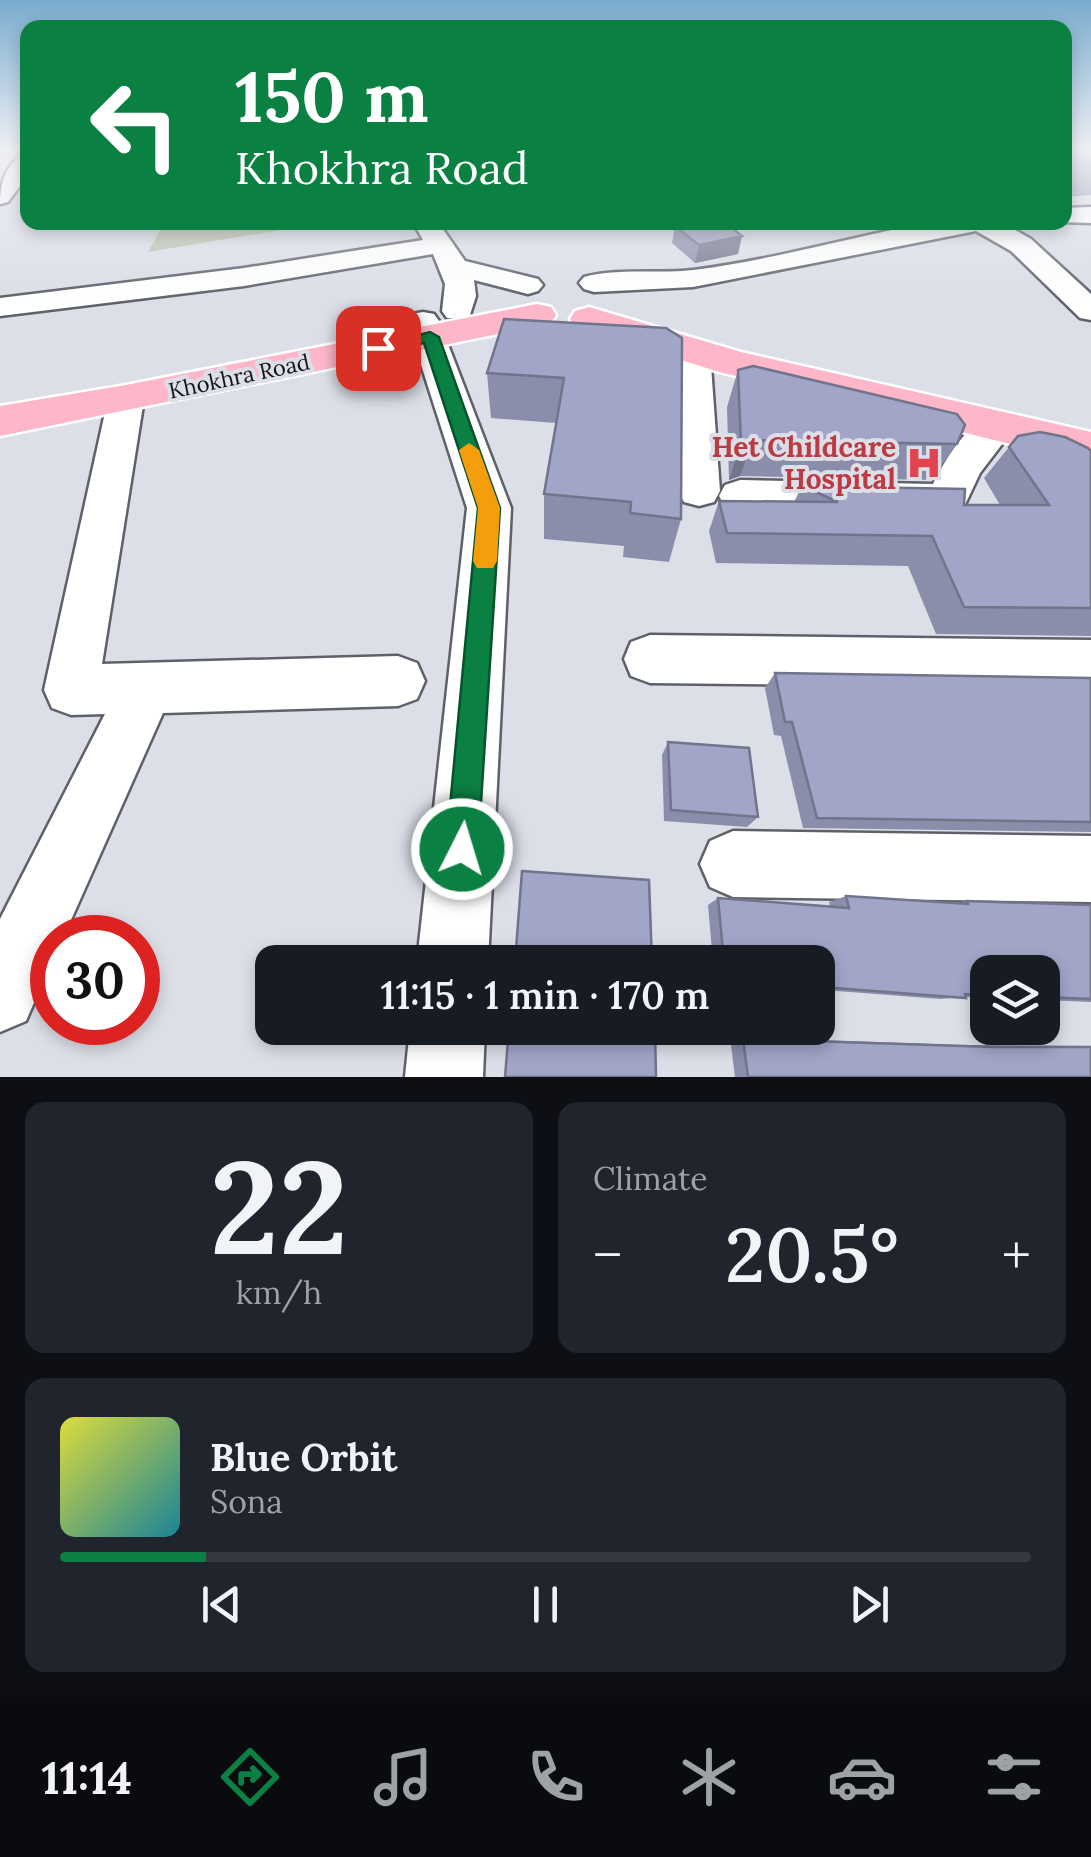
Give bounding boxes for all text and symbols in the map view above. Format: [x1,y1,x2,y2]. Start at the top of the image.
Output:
text: 150 m [235,52,429,141]
icon: left [70,60,200,190]
text: Khokhra Road [235,139,529,196]
pin [336,306,421,391]
icon: arrive [351,321,406,376]
street label: Khokhra Road [166,347,312,405]
place label: Het Childcare Hospital [711,429,896,497]
hospital icon: Het Childcare Hospital [905,444,943,482]
position arrow [410,797,514,901]
speed limit sign: 30 [30,915,160,1045]
map controls [970,955,1060,1045]
button: layers [970,955,1060,1045]
text: 11:15 · 1 min · 170 m [381,971,709,1019]
text: 22 [210,1123,348,1290]
text: Climate [593,1158,708,1199]
text: 20.5° [725,1207,899,1303]
text: − [593,1220,622,1290]
text: + [1002,1220,1031,1290]
text: km/h [236,1272,322,1313]
text: Blue Orbit [210,1433,397,1481]
text: Sona [210,1481,283,1522]
icon: previous [194,1577,249,1632]
icon: pause [518,1577,573,1632]
icon: next [842,1577,897,1632]
icon: directions [215,1742,285,1812]
icon: music [368,1742,438,1812]
icon: phone [521,1742,591,1812]
icon: climate [674,1742,744,1812]
icon: car [827,1742,897,1812]
icon: filters [979,1742,1049,1812]
text: 11:14 [41,1749,132,1806]

